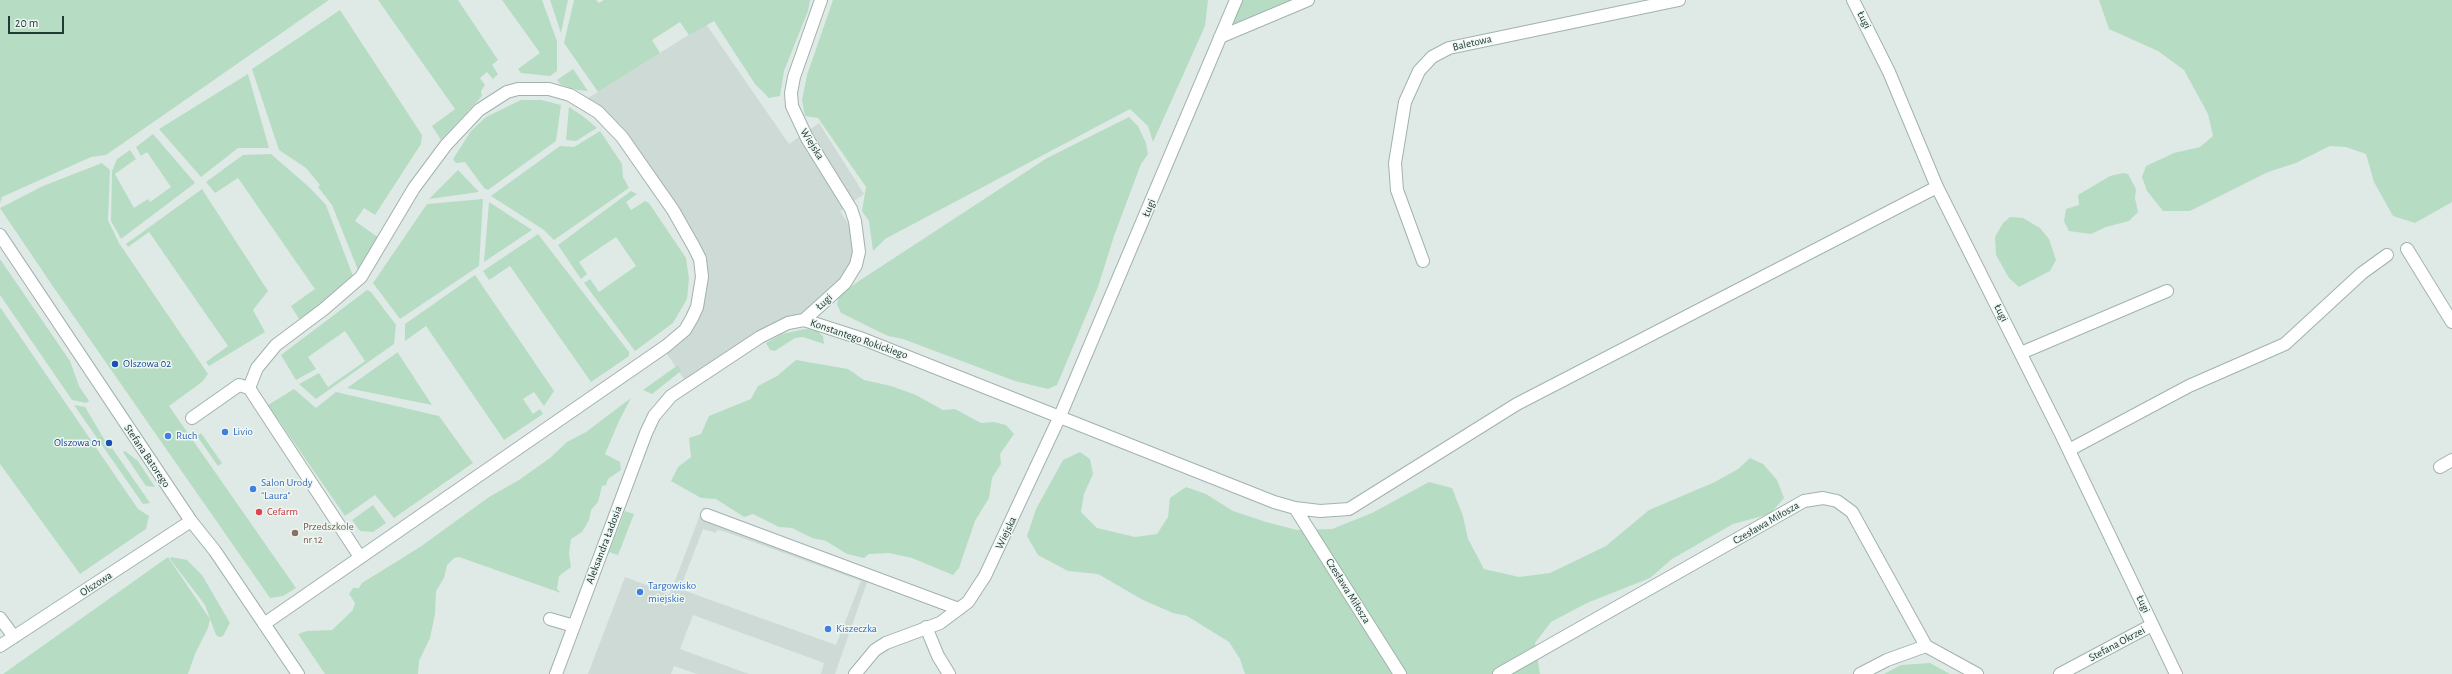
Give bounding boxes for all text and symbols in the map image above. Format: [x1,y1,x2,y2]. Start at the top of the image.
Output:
scale bar [10,8,66,34]
street label: Ługi [1854,9,1874,31]
text: 20 m [15,17,38,29]
street label: Baletowa [1451,32,1493,54]
street label: Wiejska [797,126,827,162]
street label: Ługi [1139,197,1159,219]
street label: Ługi [813,291,835,313]
street label: Ługi [1991,302,2011,324]
street label: Konstantego Rokickiego [809,316,909,362]
place label: Olszowa 02 [123,357,171,371]
marker: Olszowa 02 [110,359,120,369]
street label: Stefana Batorego [121,422,173,490]
place label: Livio [233,425,253,439]
marker: Livio [220,427,230,437]
place label: Ruch [176,429,197,443]
marker: Ruch [163,431,173,441]
place label: Olszowa 01 [54,436,101,450]
marker: Olszowa 01 [104,438,114,448]
place label: Salon Urody "Laura" [261,476,313,502]
marker: Salon Urody "Laura" [248,484,258,494]
street label: Czesława Miłosza [1731,499,1801,547]
street label: Aleksandra Ładosia [583,504,625,586]
place label: Cefarm [267,505,298,519]
marker: Cefarm [254,507,264,517]
street label: Wiejska [993,515,1019,551]
place label: Przedszkole nr 12 [303,520,354,546]
marker: Przedszkole nr 12 [290,528,300,538]
street label: Czesława Miłosza [1323,556,1373,626]
street label: Olszowa [77,569,115,599]
place label: Targowisko miejskie [648,579,696,605]
marker: Targowisko miejskie [635,587,645,597]
street label: Ługi [2133,593,2153,615]
place label: Kiszeczka [836,622,877,636]
marker: Kiszeczka [823,624,833,634]
street label: Stefana Okrzei [2087,624,2147,664]

